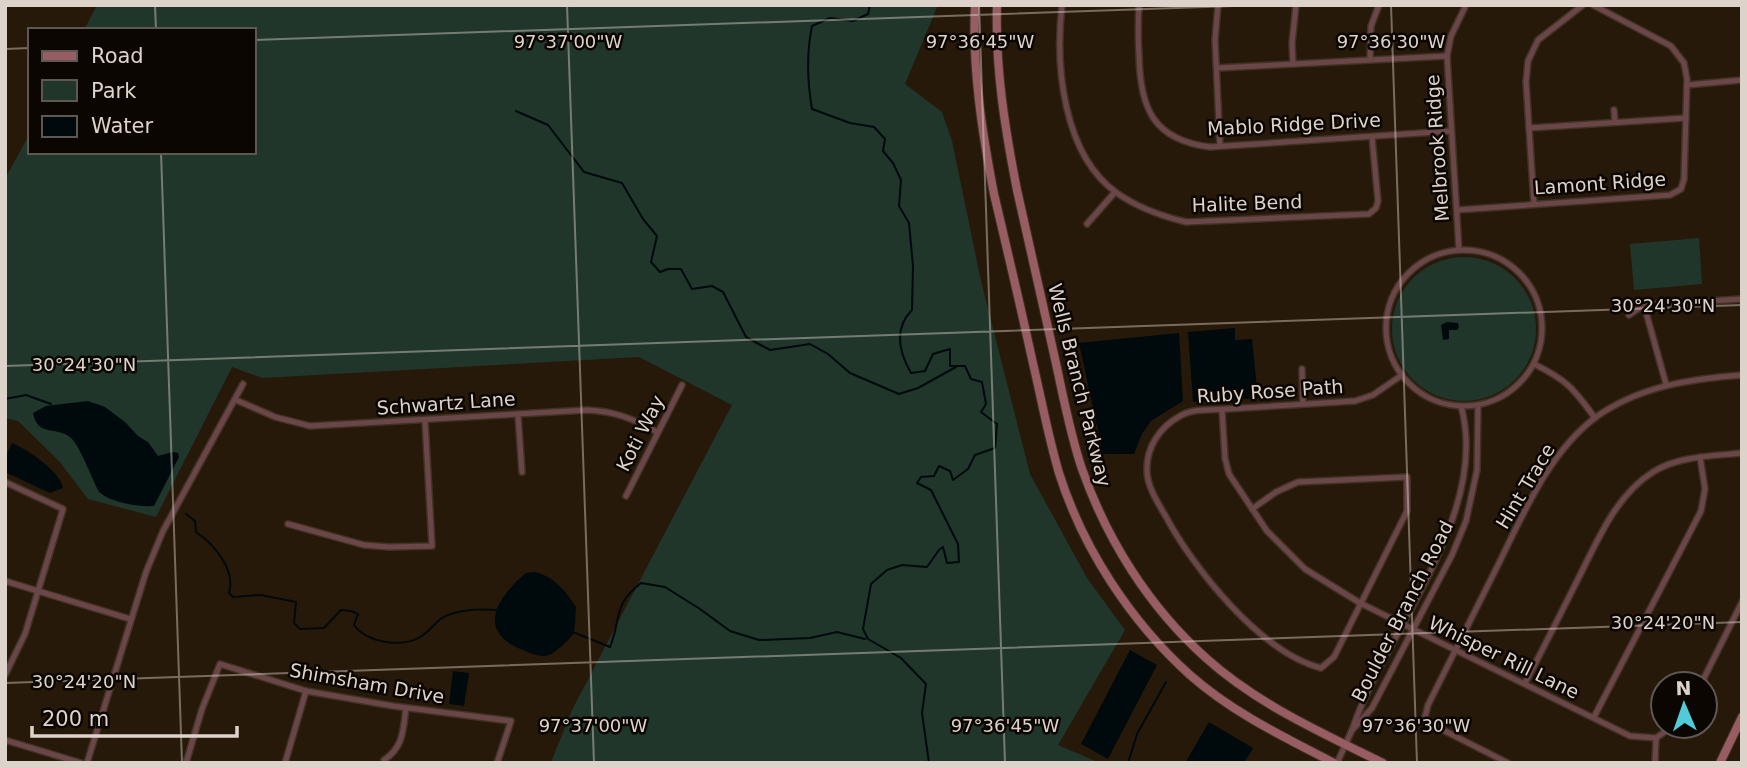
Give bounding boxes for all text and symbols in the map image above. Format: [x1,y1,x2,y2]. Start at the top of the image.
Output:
legend [28,28,256,154]
text: 97°37'00"W [514,31,623,52]
text: 97°36'45"W [926,31,1035,52]
text: 97°36'30"W [1337,31,1446,52]
text: Road [91,44,144,68]
street label: Melbrook Ridge [1421,74,1453,222]
text: Park [91,79,137,103]
street label: Mablo Ridge Drive [1207,108,1381,140]
text: Water [91,114,153,138]
street label: Lamont Ridge [1533,167,1667,199]
street label: Halite Bend [1191,190,1303,216]
street label: Wells Branch Parkway [1044,281,1116,489]
text: 30°24'30"N [1611,295,1715,316]
text: 30°24'30"N [32,354,136,375]
street label: Ruby Rose Path [1196,375,1344,407]
street label: Schwartz Lane [376,387,516,419]
street label: Koti Way [612,391,668,475]
street label: Hint Trace [1491,439,1559,533]
street label: Boulder Branch Road [1347,517,1457,705]
street label: Whisper Rill Lane [1425,611,1583,703]
text: 30°24'20"N [1611,612,1715,633]
street label: Shimsham Drive [288,659,446,707]
north arrow [1649,670,1719,740]
text: 30°24'20"N [32,671,136,692]
text: N [1675,677,1692,699]
scale bar [32,694,236,738]
text: 200 m [42,707,109,731]
text: 97°37'00"W [539,715,648,736]
text: 97°36'45"W [951,715,1060,736]
text: 97°36'30"W [1362,715,1471,736]

